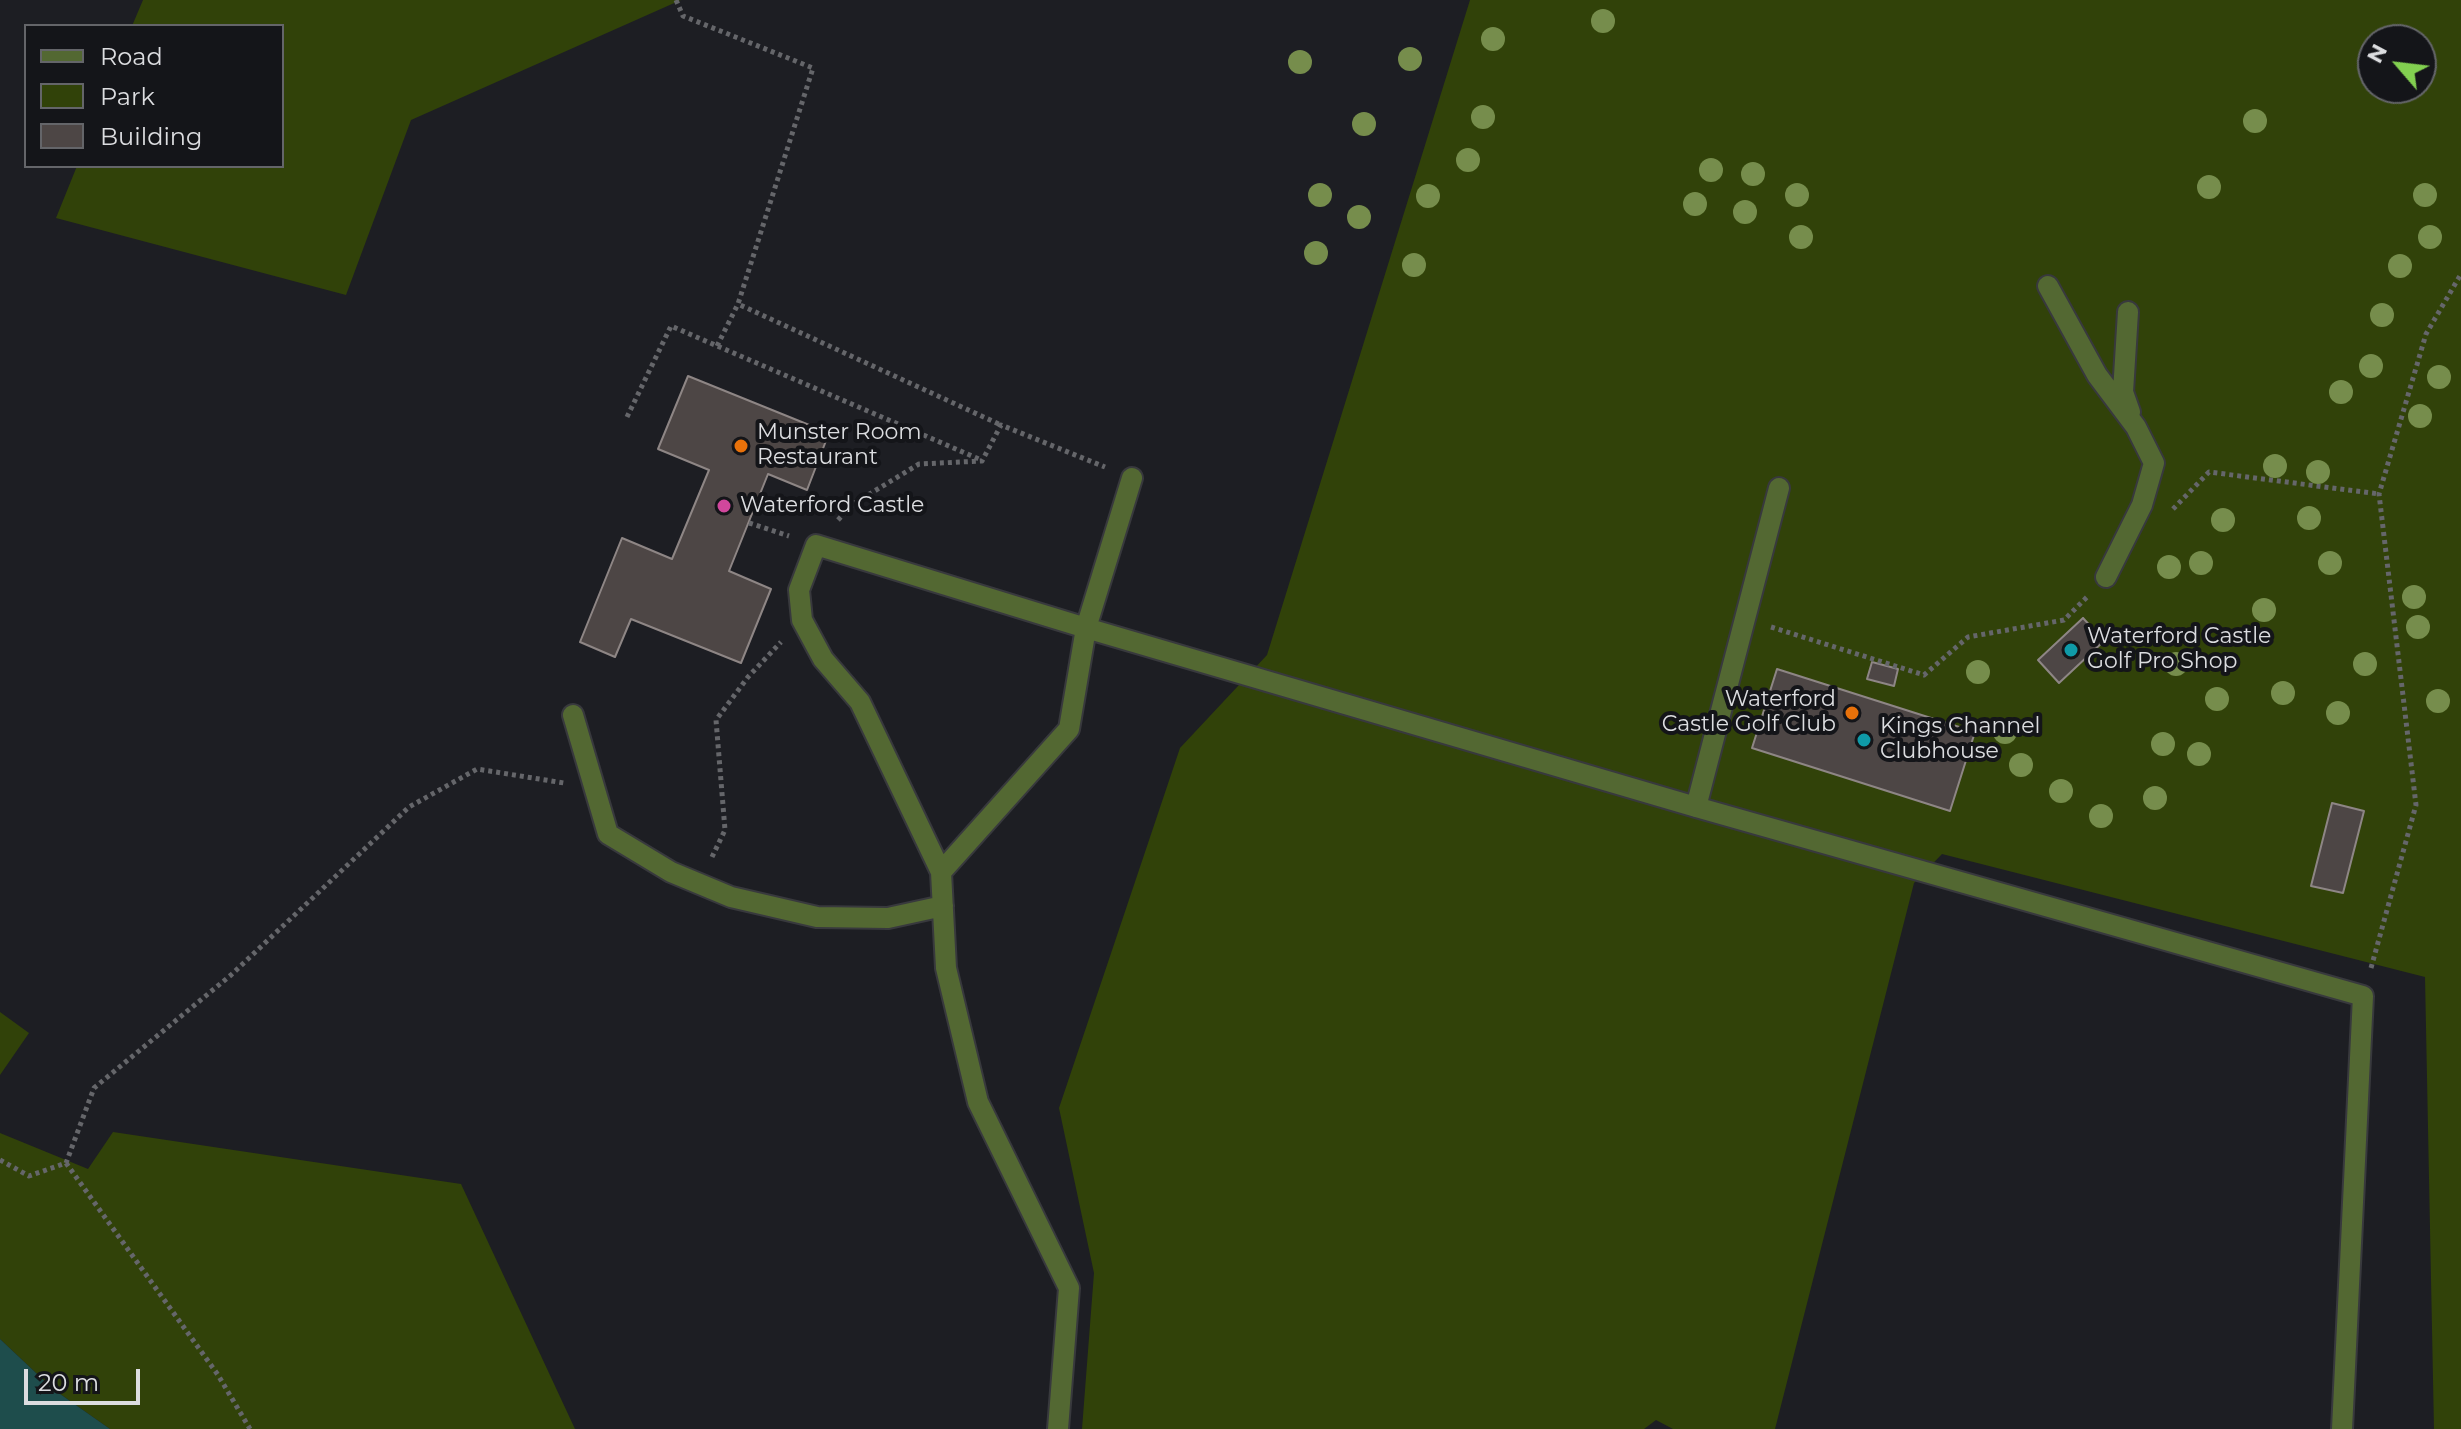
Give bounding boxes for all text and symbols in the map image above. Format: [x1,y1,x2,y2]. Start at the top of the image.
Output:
legend [24,24,284,168]
north arrow [2357,24,2437,104]
text: N [2361,39,2393,68]
text: Road [100,42,163,71]
text: Park [100,82,155,111]
text: Building [100,122,203,151]
place label: Munster Room Restaurant [757,420,922,472]
marker: Munster Room Restaurant [732,437,750,455]
place label: Waterford Castle [740,493,924,519]
marker: Waterford Castle [715,497,733,515]
place label: Waterford Castle Golf Pro Shop [2087,624,2271,676]
marker: Waterford Castle Golf Pro Shop [2062,641,2080,659]
place label: Waterford Castle Golf Club [1662,687,1836,738]
marker: Waterford Castle Golf Club [1843,704,1861,722]
place label: Kings Channel Clubhouse [1880,714,2040,766]
marker: Kings Channel Clubhouse [1855,731,1873,749]
scale bar [28,1353,144,1403]
text: 20 m [38,1368,99,1397]

